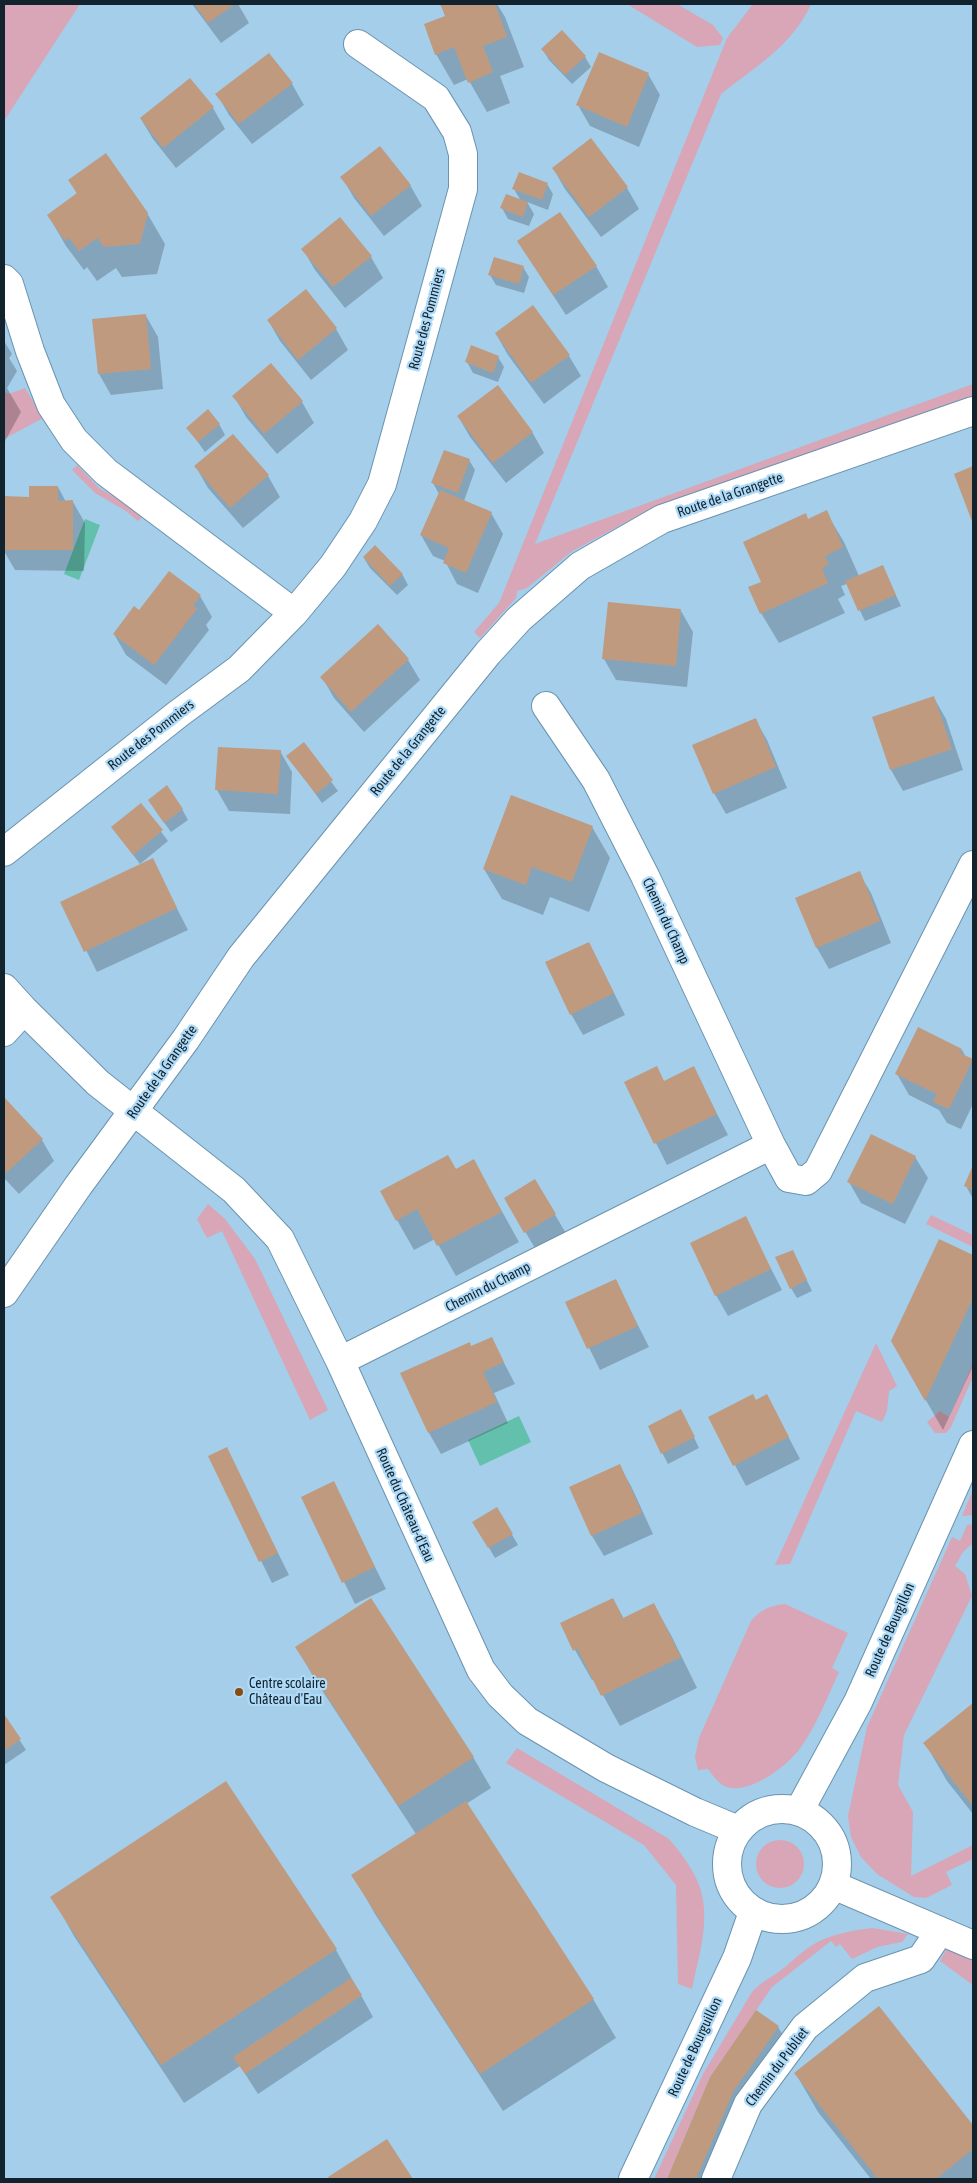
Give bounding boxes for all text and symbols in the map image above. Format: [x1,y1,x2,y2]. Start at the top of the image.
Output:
street label: Route des Pommiers [405,266,449,372]
street label: Route de la Grangette [675,469,785,521]
street label: Route des Pommiers [105,696,197,774]
street label: Route de la Grangette [367,703,449,799]
street label: Chemin du Champ [639,875,693,967]
street label: Route de la Grangette [123,1022,201,1122]
street label: Chemin du Champ [443,1258,533,1316]
street label: Route du Château-d'Eau [372,1446,438,1564]
street label: Route de Bourgillon [862,1580,918,1680]
place label: Centre scolaire Château d'Eau [249,1676,326,1708]
marker: Centre scolaire Château d'Eau [233,1686,245,1698]
street label: Route de Bourguillon [665,1995,725,2099]
street label: Chemin du Publiet [742,2024,812,2110]

